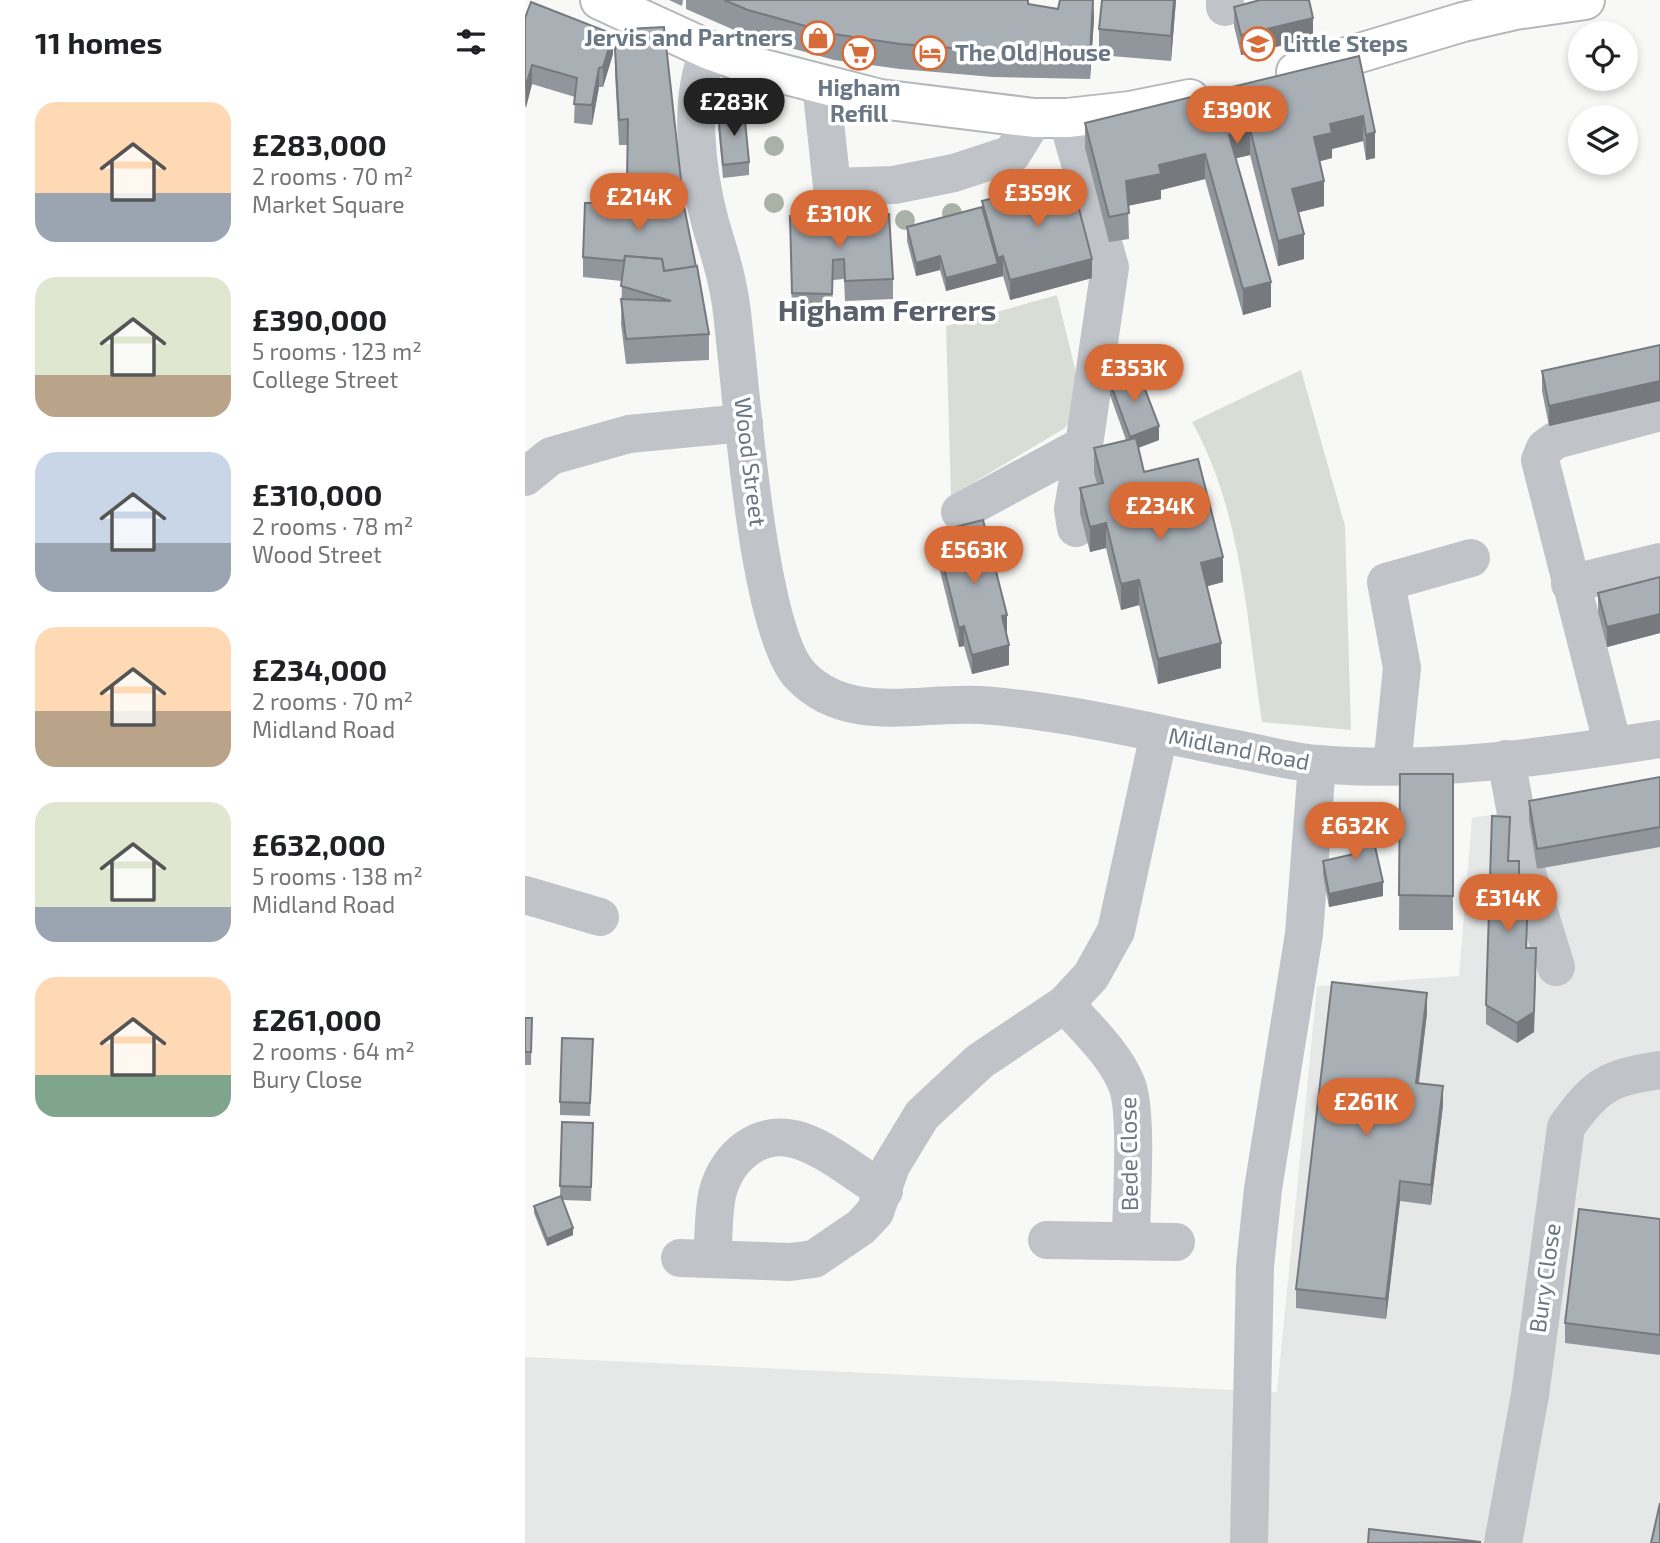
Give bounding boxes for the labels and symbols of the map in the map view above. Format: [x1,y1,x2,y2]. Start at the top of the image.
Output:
shop icon: Jervis and Partners [799,19,837,57]
place label: Jervis and Partners [584,23,793,51]
school or university icon: Little Steps [1239,25,1277,63]
place label: Little Steps [1283,29,1408,57]
supermarket icon: Higham Refill [840,34,878,72]
hotel icon: The Old House [911,34,949,72]
place label: The Old House [955,38,1111,66]
place label: Higham Refill [818,73,900,127]
pin: £283K [685,78,783,138]
pin: £390K [1188,86,1286,146]
pin: £359K [989,170,1087,229]
pin: £214K [590,174,688,233]
pin: £310K [790,190,888,250]
district label: Higham Ferrers [778,291,996,327]
pin: £353K [1085,344,1183,404]
street label: Wood Street [729,396,773,528]
pin: £234K [1111,482,1209,542]
pin: £563K [925,526,1023,586]
street label: Midland Road [1166,721,1312,775]
pin: £632K [1306,802,1404,862]
pin: £314K [1459,874,1557,934]
pin: £261K [1317,1078,1415,1138]
street label: Bede Close [1113,1097,1143,1211]
street label: Bury Close [1522,1221,1566,1334]

